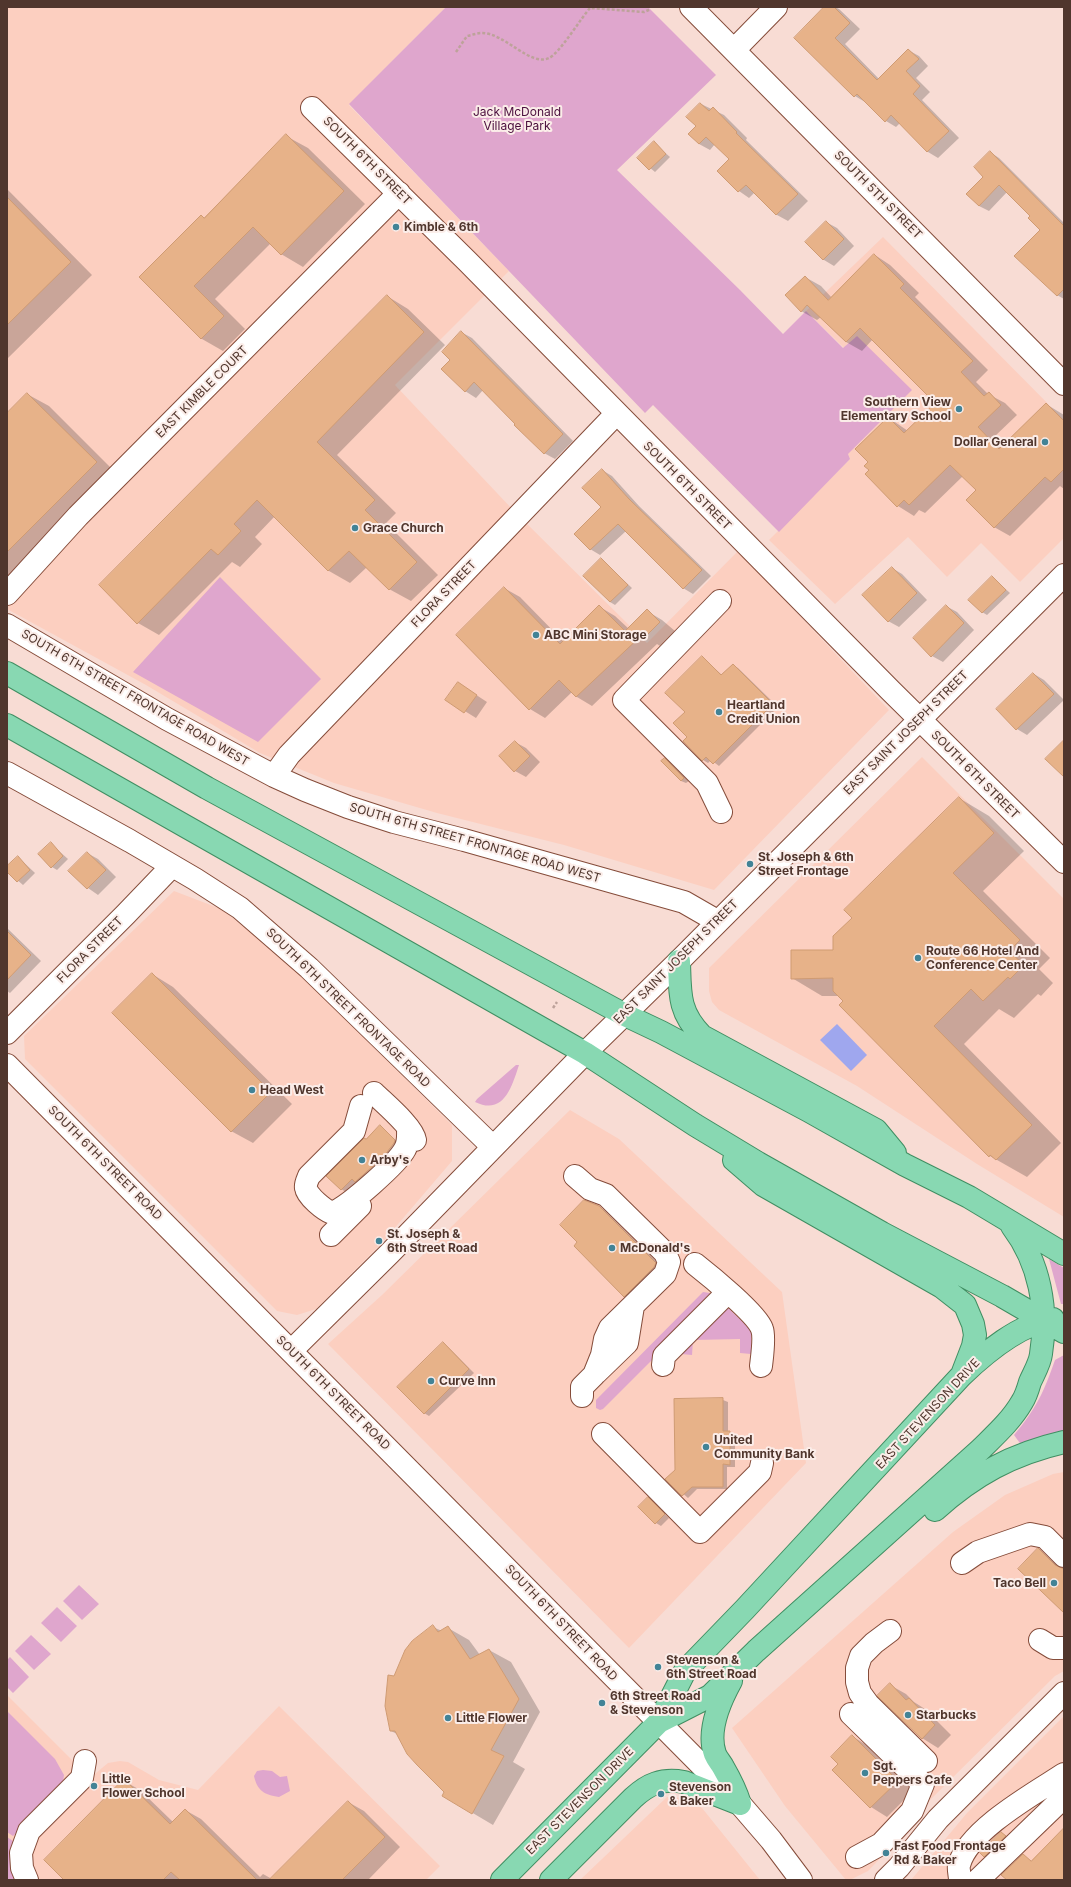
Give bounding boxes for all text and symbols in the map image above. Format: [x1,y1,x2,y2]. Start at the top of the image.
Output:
park label: Jack McDonald Village Park [473,105,561,133]
street label: SOUTH 6TH STREET [320,114,414,208]
street label: SOUTH 5TH STREET [831,148,925,242]
place label: Kimble & 6th [404,220,478,234]
marker: Kimble & 6th [391,222,401,232]
street label: EAST KIMBLE COURT [153,343,251,441]
place label: Southern View Elementary School [841,395,951,423]
marker: Southern View Elementary School [954,404,964,414]
place label: Dollar General [954,435,1037,449]
marker: Dollar General [1040,437,1050,447]
street label: SOUTH 6TH STREET [640,439,734,533]
place label: Grace Church [363,521,444,535]
marker: Grace Church [350,523,360,533]
street label: FLORA STREET [408,558,480,630]
street label: SOUTH 6TH STREET FRONTAGE ROAD WEST [19,627,251,769]
place label: ABC Mini Storage [544,628,647,642]
marker: ABC Mini Storage [531,630,541,640]
street label: EAST SAINT JOSEPH STREET [841,668,971,798]
place label: Heartland Credit Union [727,698,800,726]
marker: Heartland Credit Union [714,707,724,717]
street label: SOUTH 6TH STREET [928,728,1022,822]
street label: SOUTH 6TH STREET FRONTAGE ROAD WEST [348,800,602,886]
place label: St. Joseph & 6th Street Frontage [758,850,854,878]
marker: St. Joseph & 6th Street Frontage [745,859,755,869]
street label: EAST SAINT JOSEPH STREET [611,897,741,1027]
street label: FLORA STREET [54,914,126,986]
street label: SOUTH 6TH STREET FRONTAGE ROAD [263,925,433,1091]
place label: Route 66 Hotel And Conference Center [926,944,1039,972]
marker: Route 66 Hotel And Conference Center [913,953,923,963]
place label: Head West [260,1083,324,1097]
marker: Head West [247,1085,257,1095]
street label: SOUTH 6TH STREET ROAD [45,1103,165,1223]
place label: Arby's [370,1153,409,1167]
marker: Arby's [357,1155,367,1165]
place label: St. Joseph & 6th Street Road [387,1227,478,1255]
marker: St. Joseph & 6th Street Road [374,1236,384,1246]
place label: McDonald's [620,1241,690,1255]
marker: McDonald's [607,1243,617,1253]
street label: SOUTH 6TH STREET ROAD [273,1333,393,1453]
street label: EAST STEVENSON DRIVE [873,1356,983,1472]
place label: Curve Inn [439,1374,496,1388]
marker: Curve Inn [426,1376,436,1386]
place label: United Community Bank [714,1433,814,1461]
marker: United Community Bank [701,1442,711,1452]
street label: SOUTH 6TH STREET ROAD [502,1562,620,1684]
place label: Taco Bell [993,1576,1046,1590]
marker: Taco Bell [1049,1578,1059,1588]
place label: Stevenson & 6th Street Road [666,1653,757,1681]
marker: Stevenson & 6th Street Road [653,1662,663,1672]
place label: 6th Street Road & Stevenson [610,1689,701,1717]
marker: 6th Street Road & Stevenson [597,1698,607,1708]
place label: Starbucks [916,1708,976,1722]
marker: Starbucks [903,1710,913,1720]
place label: Little Flower [456,1711,527,1725]
marker: Little Flower [443,1713,453,1723]
street label: EAST STEVENSON DRIVE [523,1744,637,1858]
place label: Sgt. Peppers Cafe [873,1759,952,1787]
marker: Sgt. Peppers Cafe [860,1768,870,1778]
place label: Little Flower School [102,1772,185,1800]
place label: Stevenson & Baker [669,1780,731,1808]
marker: Little Flower School [89,1781,99,1791]
marker: Stevenson & Baker [656,1789,666,1799]
place label: Fast Food Frontage Rd & Baker [894,1839,1006,1867]
marker: Fast Food Frontage Rd & Baker [881,1848,891,1858]

